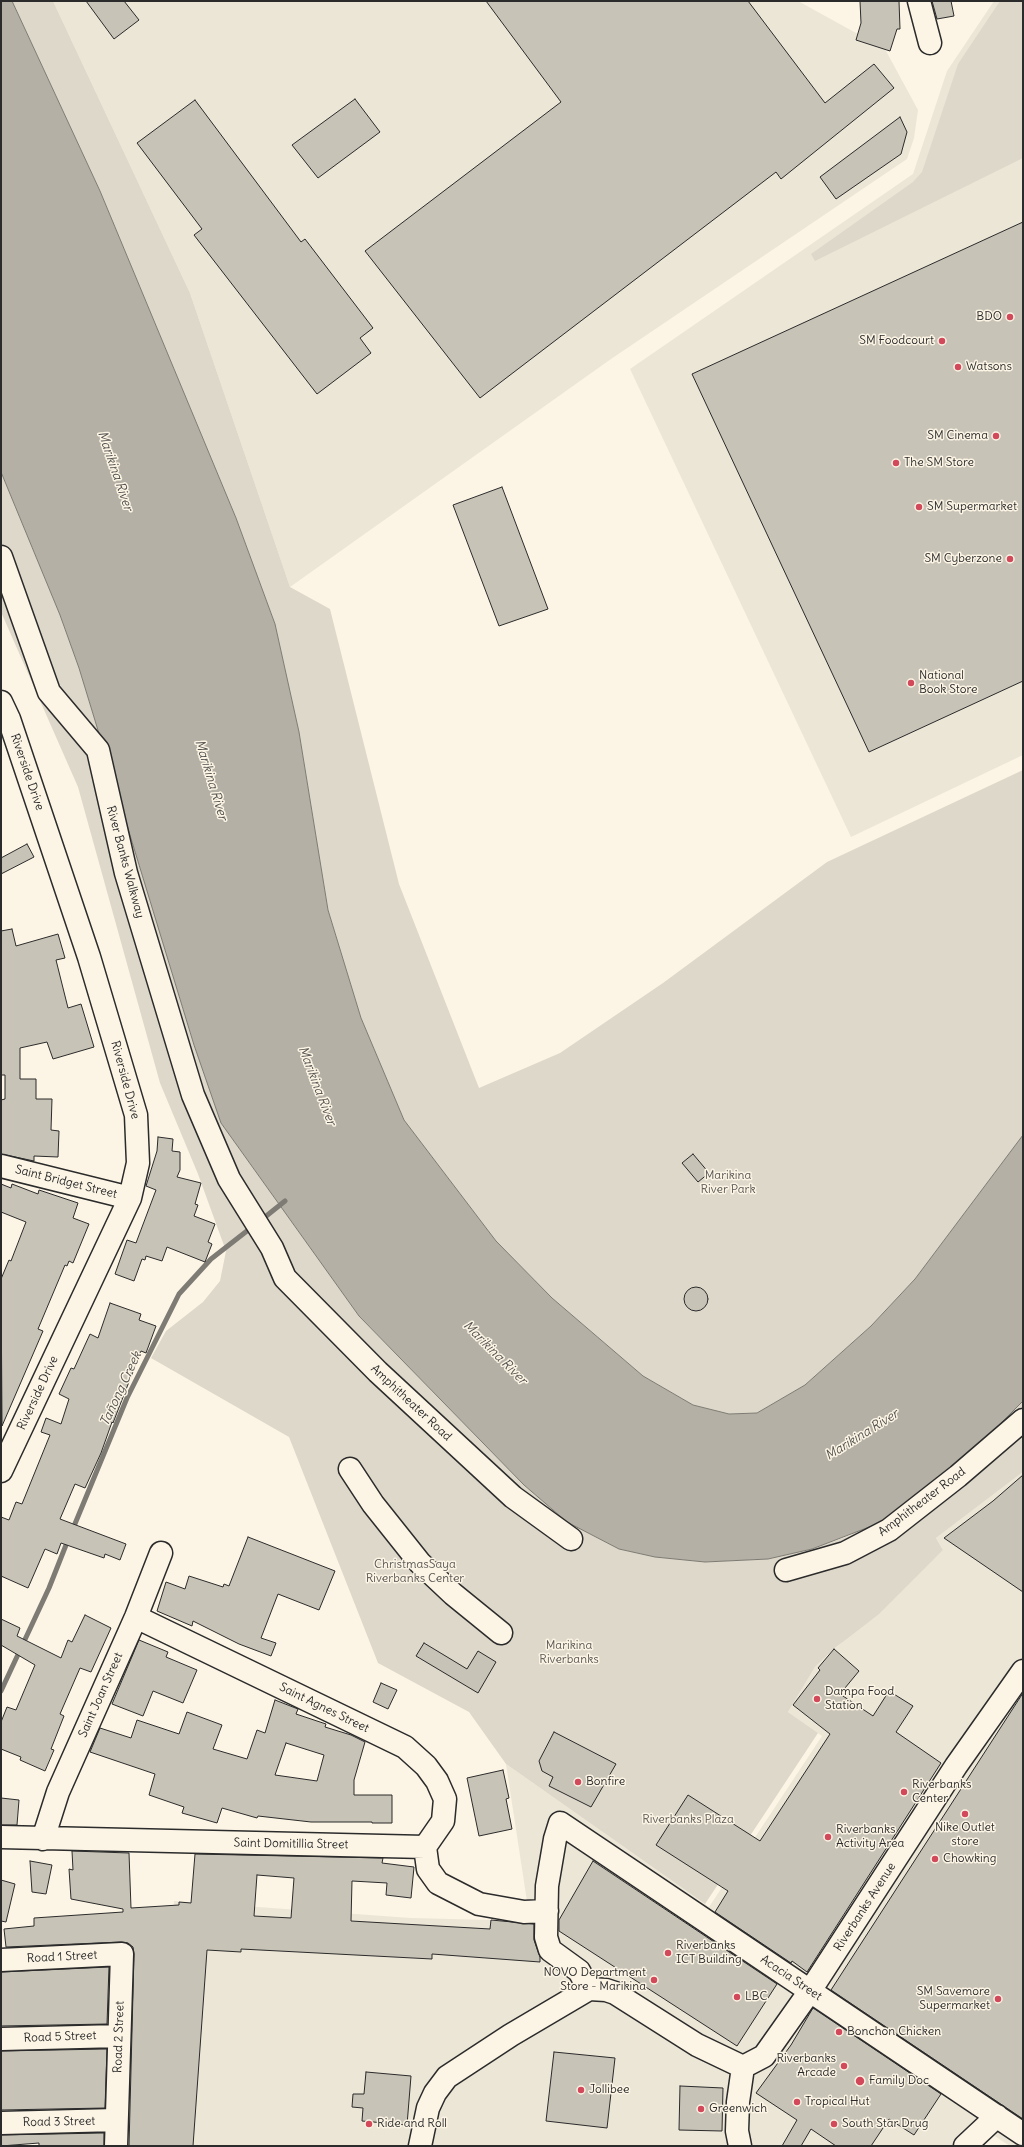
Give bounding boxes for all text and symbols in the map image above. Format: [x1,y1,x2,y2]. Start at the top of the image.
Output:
place label: BDO [976,310,1002,324]
marker: BDO [1005,312,1015,322]
place label: SM Foodcourt [859,334,934,348]
marker: SM Foodcourt [937,336,947,346]
place label: Watsons [966,360,1012,374]
marker: Watsons [953,362,963,372]
water label: Marikina River [94,429,136,513]
place label: SM Cinema [927,429,988,443]
marker: SM Cinema [991,431,1001,441]
place label: The SM Store [904,456,974,470]
marker: The SM Store [891,458,901,468]
place label: SM Supermarket [927,500,1017,514]
marker: SM Supermarket [914,502,924,512]
place label: SM Cyberzone [924,552,1002,566]
marker: SM Cyberzone [1005,554,1015,564]
place label: National Book Store [919,669,978,697]
marker: National Book Store [906,678,916,688]
street label: Riverside Drive [7,732,47,812]
water label: Marikina River [191,738,231,822]
street label: River Banks Walkway [103,804,147,920]
street label: Riverside Drive [108,1039,142,1121]
water label: Marikina River [295,1044,339,1128]
street label: Saint Bridget Street [14,1162,118,1202]
park label: Marikina River Park [700,1169,756,1197]
water label: Marikina River [460,1318,530,1388]
water label: Tañong Creek [97,1349,145,1429]
street label: Riverside Drive [14,1354,62,1432]
street label: Amphitheater Road [368,1362,454,1444]
water label: Marikina River [822,1406,902,1464]
street label: Amphitheater Road [876,1465,968,1539]
park label: ChristmasSaya Riverbanks Center [366,1558,464,1586]
park label: Marikina Riverbanks [539,1639,599,1667]
street label: Saint Joan Street [76,1650,126,1740]
street label: Saint Agnes Street [277,1680,371,1736]
place label: Dampa Food Station [825,1685,894,1713]
marker: Dampa Food Station [812,1694,822,1704]
place label: Bonfire [586,1775,625,1789]
marker: Bonfire [573,1777,583,1787]
place label: Riverbanks Center [912,1778,972,1806]
marker: Riverbanks Center [899,1787,909,1797]
marker: Nike Outlet store [960,1809,970,1819]
park label: Riverbanks Plaza [642,1813,734,1827]
place label: Nike Outlet store [935,1821,995,1849]
place label: Riverbanks Activity Area [836,1823,904,1851]
marker: Riverbanks Activity Area [823,1832,833,1842]
street label: Saint Domitillia Street [233,1836,349,1852]
place label: Chowking [943,1852,996,1866]
marker: Chowking [930,1854,940,1864]
street label: Riverbanks Avenue [831,1860,899,1954]
place label: Riverbanks ICT Building [676,1939,742,1967]
street label: Road 1 Street [26,1948,98,1966]
marker: Riverbanks ICT Building [663,1948,673,1958]
street label: Acacia Street [758,1952,824,2004]
place label: NOVO Department Store - Marikina [543,1966,646,1994]
marker: NOVO Department Store - Marikina [649,1975,659,1985]
place label: SM Savemore Supermarket [917,1985,990,2013]
place label: LBC [745,1990,767,2004]
marker: LBC [732,1992,742,2002]
marker: SM Savemore Supermarket [993,1994,1003,2004]
street label: Road 2 Street [111,2001,127,2073]
place label: Bonchon Chicken [847,2025,941,2039]
marker: Bonchon Chicken [834,2027,844,2037]
street label: Road 5 Street [23,2029,97,2045]
place label: Riverbanks Arcade [776,2052,836,2080]
marker: Riverbanks Arcade [839,2061,849,2071]
place label: Family Doc [869,2074,929,2088]
marker: Family Doc [854,2075,866,2087]
place label: Jollibee [589,2083,629,2097]
marker: Jollibee [576,2085,586,2095]
place label: Tropical Hut [805,2095,870,2109]
marker: Tropical Hut [792,2097,802,2107]
place label: Greenwich [709,2102,767,2116]
marker: Greenwich [696,2104,706,2114]
street label: Road 3 Street [23,2114,95,2130]
place label: Ride and Roll [377,2117,447,2131]
place label: South Star Drug [842,2117,928,2131]
marker: Ride and Roll [364,2119,374,2129]
marker: South Star Drug [829,2119,839,2129]

